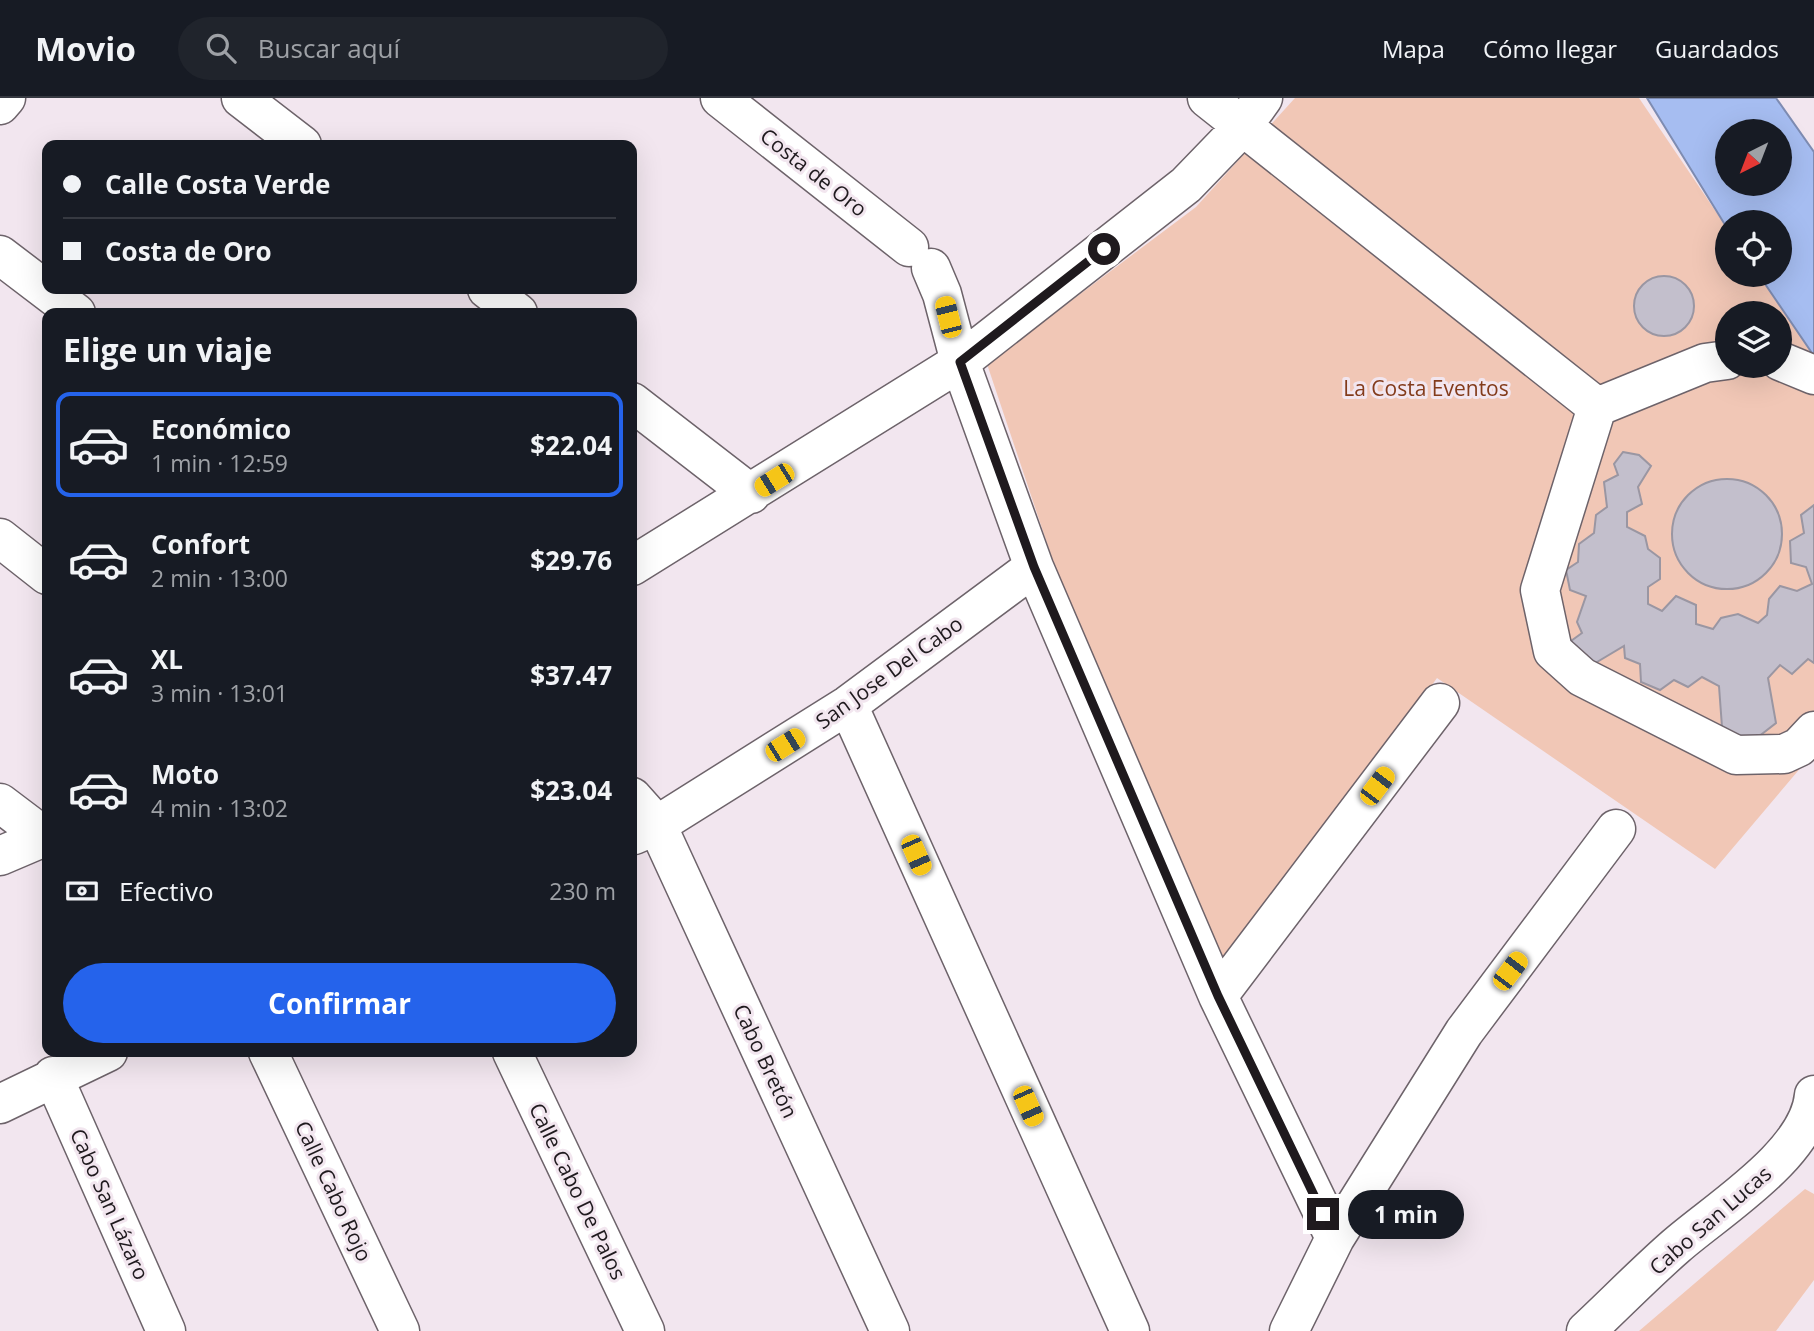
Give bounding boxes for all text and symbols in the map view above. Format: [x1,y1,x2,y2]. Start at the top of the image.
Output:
search box [178,17,668,80]
text: Movio [35,26,136,71]
icon: search [202,29,240,67]
text: Buscar aquí [258,30,400,66]
text: Mapa [1382,32,1445,65]
text: Cómo llegar [1483,32,1617,65]
text: Guardados [1655,32,1779,65]
north arrow [1715,119,1792,196]
map controls [1715,119,1792,378]
street label: Costa de Oro [755,122,873,222]
text: Calle Costa Verde [105,166,330,202]
button: locate [1715,210,1792,287]
text: Costa de Oro [105,233,272,269]
route start [1088,233,1120,265]
car [933,294,964,340]
button: layers [1715,301,1792,378]
text: Elige un viaje [63,328,272,371]
park label: La Costa Eventos [1343,374,1509,402]
text: Económico [151,411,291,447]
icon: car [67,413,130,476]
text: $22.04 [530,427,612,463]
text: 1 min · 12:59 [151,447,288,479]
car [751,460,798,500]
text: Confort [151,526,250,562]
icon: car [67,528,130,591]
text: $29.76 [530,542,612,578]
text: 2 min · 13:00 [151,562,288,594]
street label: San Jose Del Cabo [810,609,968,735]
text: XL [151,641,183,677]
icon: car [67,643,130,706]
text: $37.47 [530,657,612,693]
text: 3 min · 13:01 [151,677,288,709]
car [762,725,809,765]
text: Moto [151,756,219,792]
icon: car [67,758,130,821]
car [1356,763,1399,809]
text: $23.04 [530,772,612,808]
text: 4 min · 13:02 [151,792,288,824]
car [898,832,935,878]
icon: cash [63,872,101,910]
text: Efectivo [119,873,214,909]
text: 230 m [549,875,616,907]
car [1489,948,1532,994]
button: Confirmar [63,963,616,1043]
street label: Cabo Bretón [727,999,805,1123]
car [1010,1083,1047,1129]
street label: Calle Cabo De Palos [523,1098,633,1284]
street label: Calle Cabo Rojo [289,1116,379,1266]
street label: Cabo San Lázaro [64,1124,156,1284]
street label: Cabo San Lucas [1643,1159,1777,1281]
callout: 1 min [1348,1190,1463,1238]
route end [1307,1198,1339,1230]
text: 1 min [1374,1198,1438,1230]

